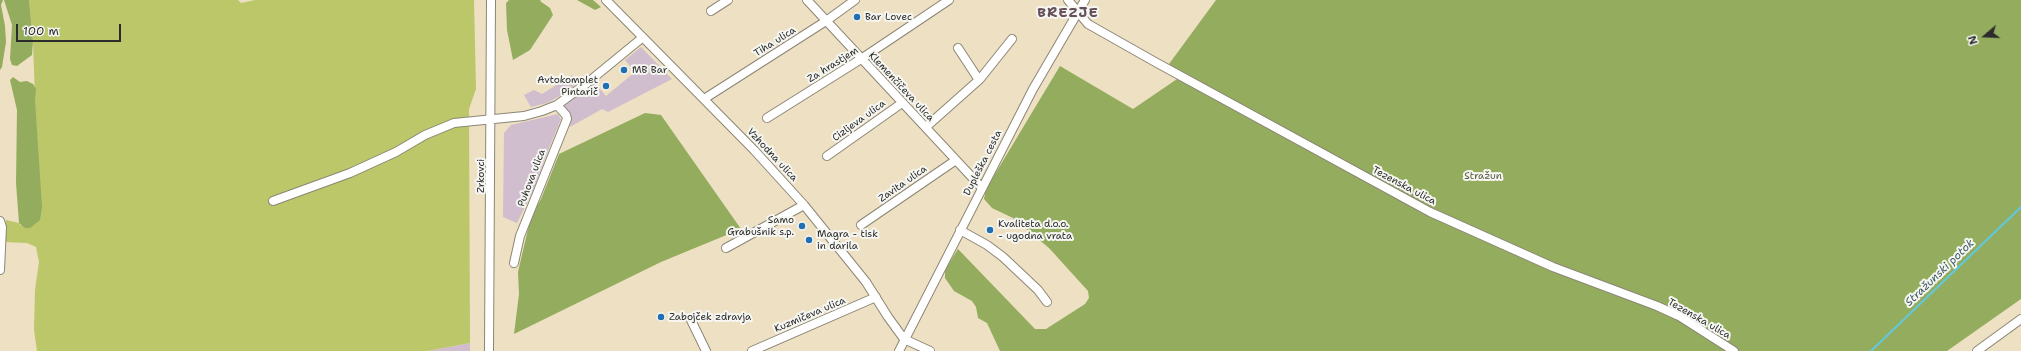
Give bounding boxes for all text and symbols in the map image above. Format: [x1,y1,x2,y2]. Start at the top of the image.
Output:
district label: BREZJE [1037,5,1099,21]
place label: Bar Lovec [865,11,912,23]
marker: Bar Lovec [852,12,862,22]
scale bar [18,16,123,42]
north arrow [1965,16,2005,56]
text: 100 m [23,23,59,39]
street label: Tiha ulica [752,24,798,60]
text: N [1965,34,1982,47]
street label: Za hrastjem [805,45,861,85]
street label: Klemenčičeva ulica [866,50,936,124]
place label: MB Bar [632,64,667,76]
marker: MB Bar [619,65,629,75]
place label: Avtokomplet Pintarič [537,74,598,98]
marker: Avtokomplet Pintarič [601,81,611,91]
street label: Cizljeva ulica [830,98,888,144]
street label: Vzhodna ulica [744,126,800,184]
street label: Dupleška cesta [961,128,1005,198]
street label: Puhova ulica [516,147,548,209]
street label: Zrkovci [475,159,487,193]
street label: Zavita ulica [877,163,929,205]
street label: Tezenska ulica [1370,164,1438,208]
park label: Stražun [1464,170,1502,182]
place label: Samo Grabušnik s.p. [727,214,794,238]
place label: Kvaliteta d.o.o. - ugodna vrata [998,218,1072,242]
marker: Samo Grabušnik s.p. [797,221,807,231]
marker: Kvaliteta d.o.o. - ugodna vrata [985,225,995,235]
place label: Magra - tisk in darila [817,228,878,252]
marker: Magra - tisk in darila [804,235,814,245]
water label: Stražunski potok [1903,237,1977,309]
street label: Kuzmičeva ulica [773,295,847,335]
street label: Tezenska ulica [1666,296,1732,342]
place label: Zabojček zdravja [669,311,751,323]
marker: Zabojček zdravja [656,312,666,322]

